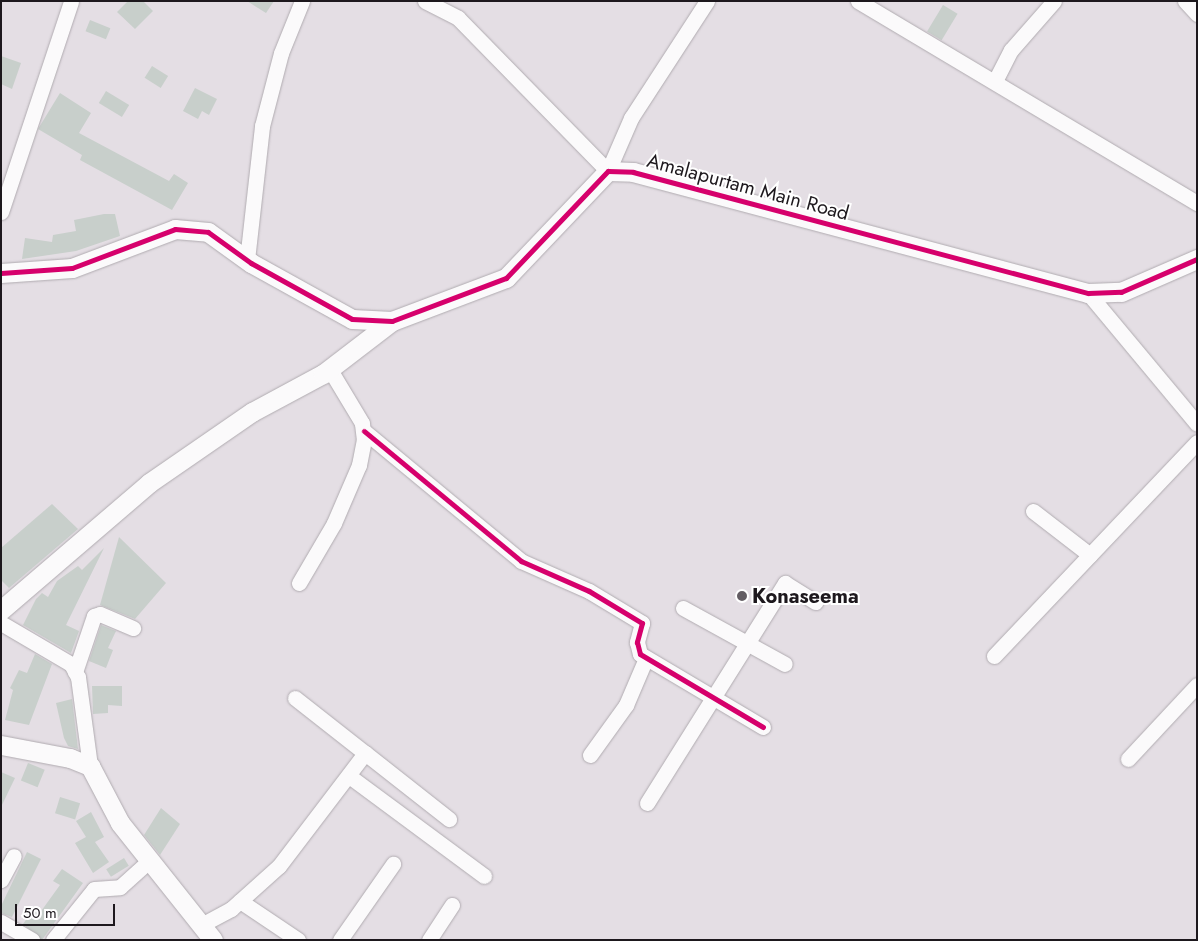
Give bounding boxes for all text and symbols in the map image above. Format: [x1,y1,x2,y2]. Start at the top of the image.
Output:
street label: Amalapurtam Main Road [644,148,852,226]
place label: Konaseema [752,584,859,608]
marker: Konaseema [736,590,748,602]
scale bar [18,894,118,926]
text: 50 m [23,902,57,924]

